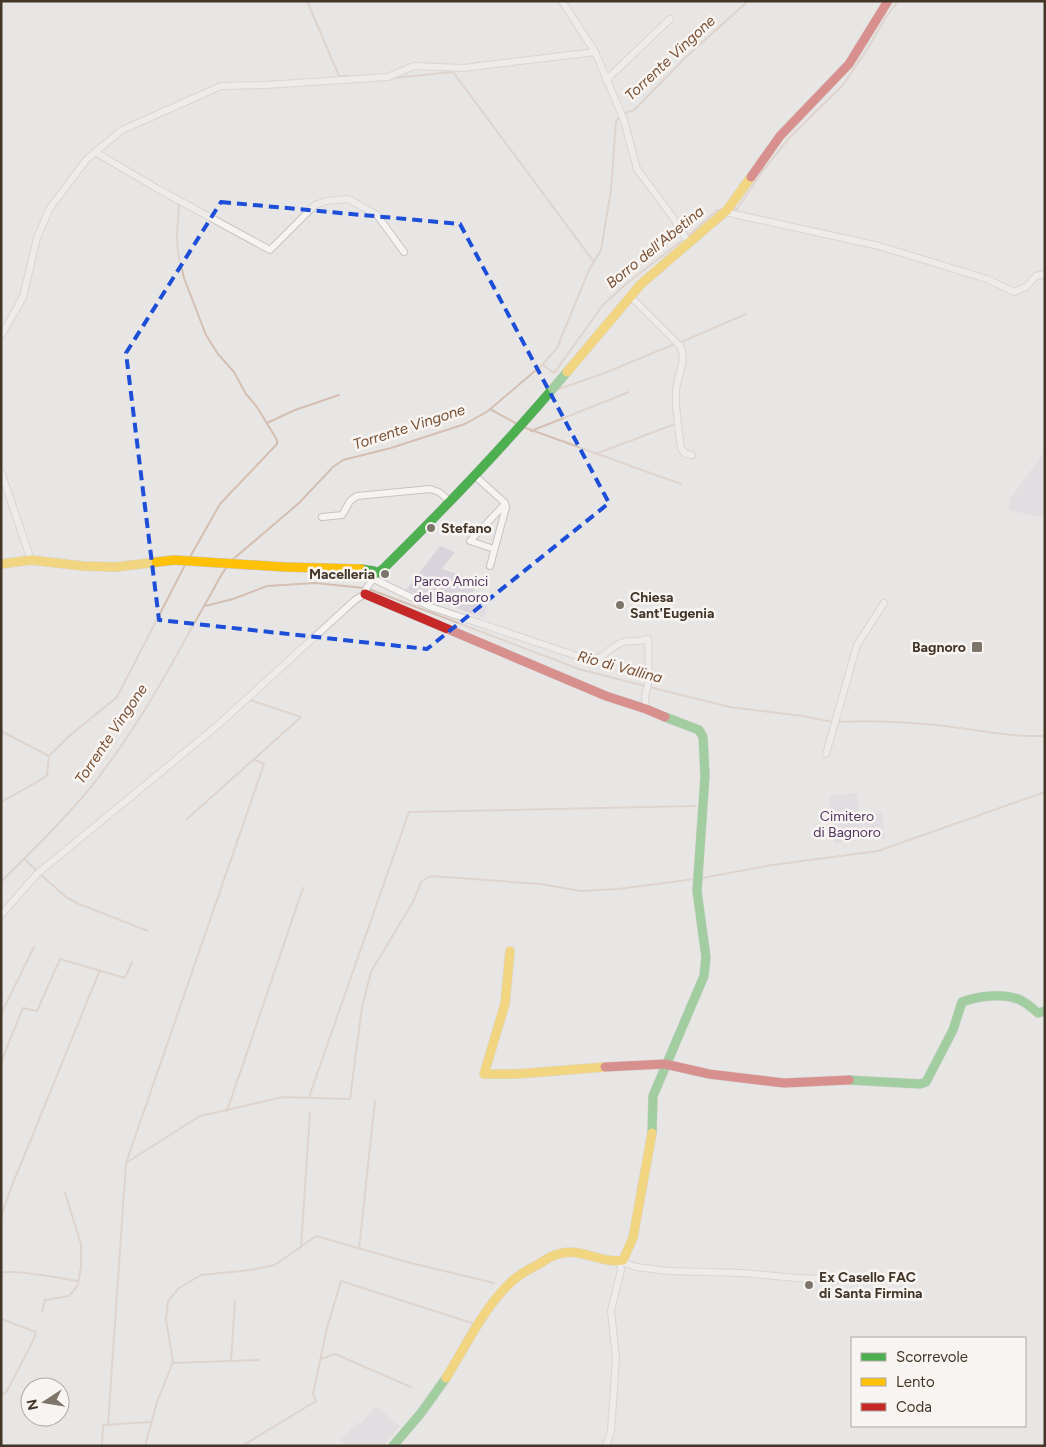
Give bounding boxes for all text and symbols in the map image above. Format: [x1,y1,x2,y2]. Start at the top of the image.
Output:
water label: Torrente Vingone [621,12,719,104]
water label: Borro dell'Abetina [602,202,708,292]
water label: Torrente Vingone [351,400,467,454]
place label: Stefano [441,520,492,537]
marker: Stefano [425,522,437,534]
place label: Macelleria [309,566,375,583]
marker: Macelleria [379,568,391,580]
park label: Parco Amici del Bagnoro [413,573,489,606]
place label: Chiesa Sant'Eugenia [630,589,714,622]
marker: Chiesa Sant'Eugenia [614,599,626,611]
place label: Bagnoro [912,639,966,656]
marker: Bagnoro [970,640,984,654]
water label: Rio di Vallina [576,647,665,687]
water label: Torrente Vingone [71,681,151,787]
park label: Cimitero di Bagnoro [813,808,881,841]
place label: Ex Casello FAC di Santa Firmina [819,1269,923,1302]
marker: Ex Casello FAC di Santa Firmina [803,1279,815,1291]
legend [851,1337,1026,1427]
text: Scorrevole [896,1348,968,1366]
text: Lento [896,1373,935,1391]
north arrow [20,1377,70,1427]
text: N [23,1398,42,1412]
text: Coda [896,1398,932,1416]

